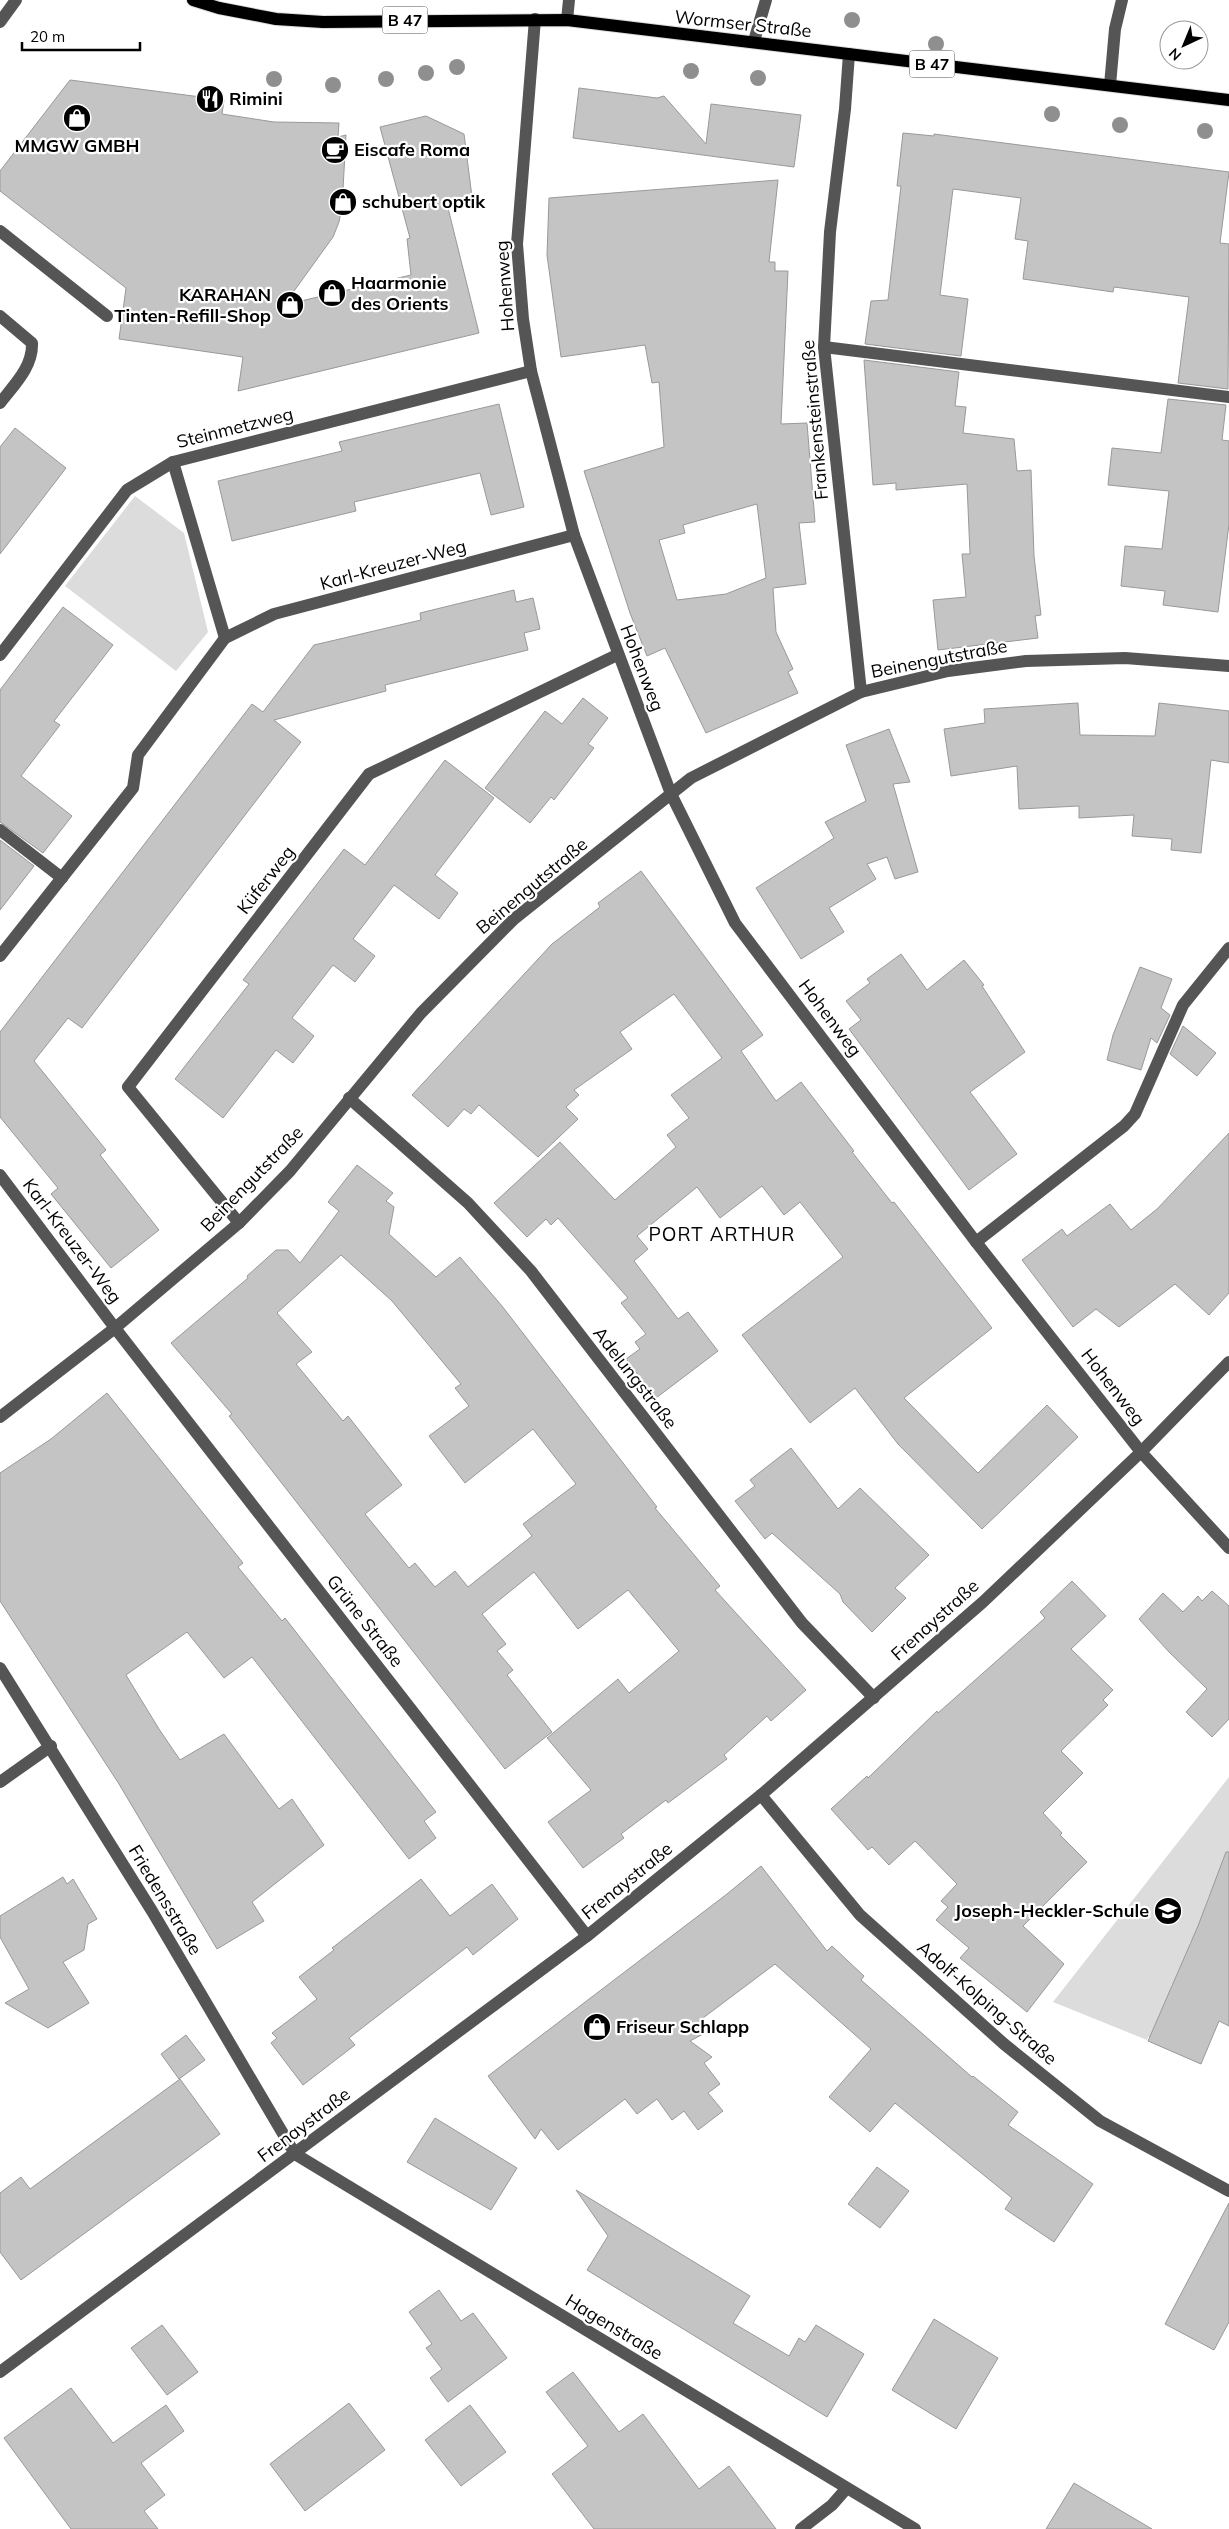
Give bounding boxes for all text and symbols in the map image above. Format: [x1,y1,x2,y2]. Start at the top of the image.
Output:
street label: Wormser Straße [673,5,813,42]
road number: B 47 [382,6,428,34]
scale bar [22,20,140,52]
north arrow [1159,20,1209,70]
text: 20 m [30,27,65,46]
text: N [1165,44,1185,64]
road number: B 47 [910,51,954,78]
restaurant icon: Rimini [195,84,225,114]
place label: Rimini [229,87,283,110]
shop icon: MMGW GMBH [62,103,92,133]
place label: MMGW GMBH [15,134,139,157]
cafe icon: Eiscafe Roma [320,135,350,165]
place label: Eiscafe Roma [354,138,470,161]
shop icon: schubert optik [328,187,358,217]
place label: schubert optik [362,190,486,213]
street label: Hohenweg [490,240,519,332]
place label: Haarmonie des Orients [351,271,448,315]
shop icon: Haarmonie des Orients [317,278,347,308]
place label: KARAHAN Tinten-Refill-Shop [114,283,271,327]
shop icon: KARAHAN Tinten-Refill-Shop [275,290,305,320]
street label: Frankensteinstraße [796,339,833,501]
street label: Steinmetzweg [174,402,296,453]
street label: Karl-Kreuzer-Weg [317,534,468,595]
street label: Hohenweg [615,621,670,714]
street label: Beinengutstraße [869,634,1009,683]
street label: Beinengutstraße [471,832,592,939]
street label: Küferweg [232,841,299,918]
street label: Hohenweg [794,974,867,1061]
street label: Beinengutstraße [195,1121,308,1236]
street label: Karl-Kreuzer-Weg [18,1174,127,1308]
district label: PORT ARTHUR [649,1222,795,1246]
street label: Adelungstraße [588,1322,682,1433]
street label: Hohenweg [1076,1344,1150,1430]
street label: Grüne Straße [322,1570,409,1672]
street label: Frenaystraße [886,1574,983,1665]
street label: Frenaystraße [577,1837,677,1924]
street label: Friedensstraße [124,1841,207,1959]
school or university icon: Joseph-Heckler-Schule [1153,1896,1183,1926]
place label: Joseph-Heckler-Schule [955,1899,1149,1922]
street label: Adolf-Kolping-Straße [913,1936,1062,2070]
shop icon: Friseur Schlapp [582,2012,612,2042]
place label: Friseur Schlapp [616,2015,749,2038]
street label: Frenaystraße [253,2082,355,2167]
street label: Hagenstraße [561,2289,667,2365]

